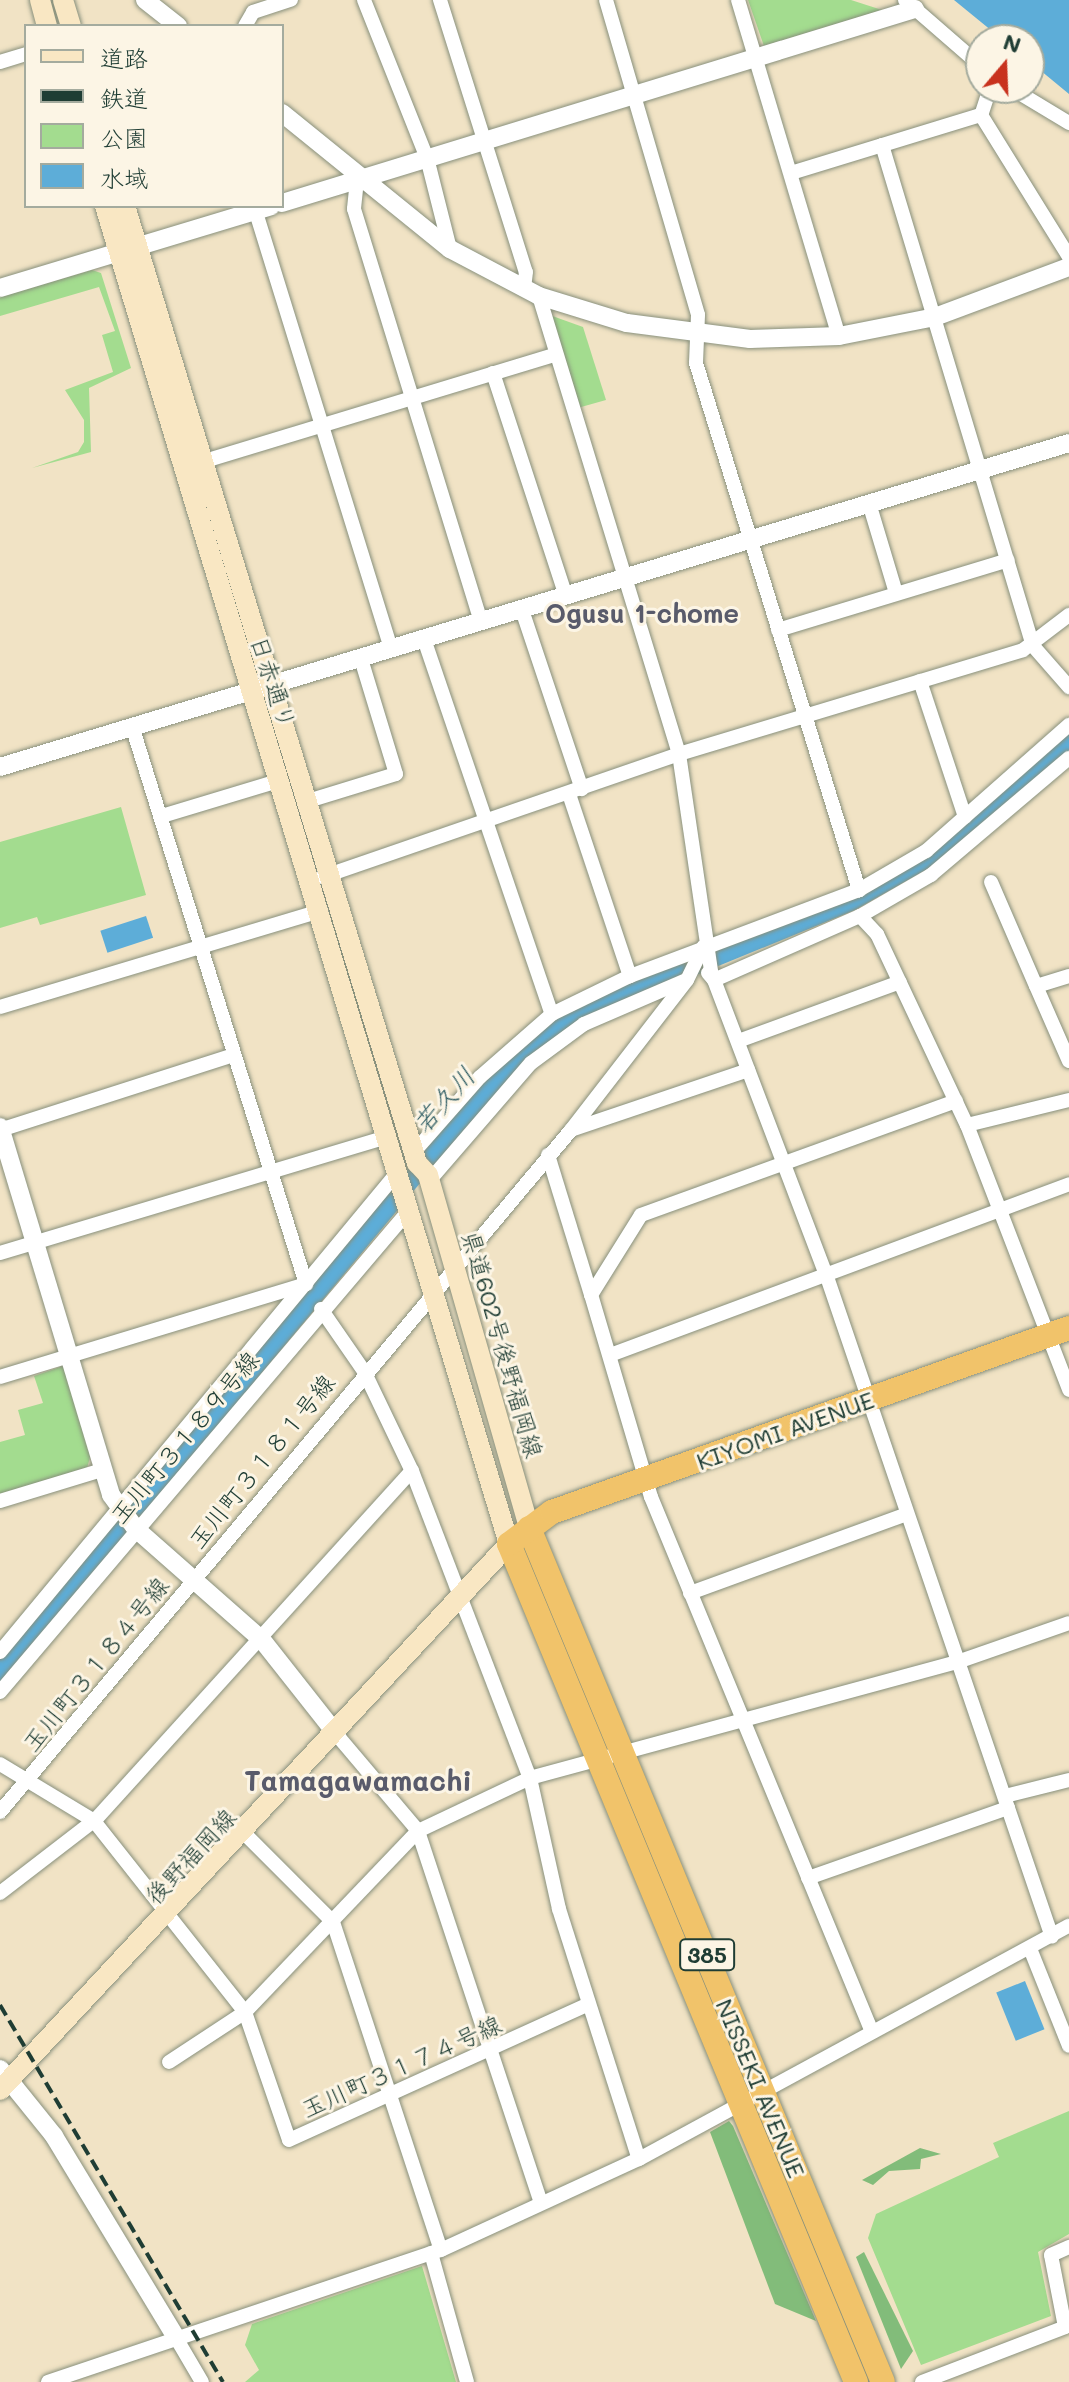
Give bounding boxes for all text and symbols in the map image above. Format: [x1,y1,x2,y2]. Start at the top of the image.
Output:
legend [24,24,284,208]
north arrow [965,24,1045,104]
text: N [1000,26,1025,59]
text: 道路 [100,42,148,73]
text: 鉄道 [100,82,148,113]
text: 公園 [100,122,148,153]
text: 水域 [100,162,148,193]
district label: Ogusu 1-chome [545,598,739,630]
street label: 日赤通り [245,632,303,732]
water label: 若久川 [406,1061,482,1139]
street label: 県道602号後野福岡線 [457,1227,549,1461]
street label: 玉川町３１８９号線 [104,1345,264,1529]
street label: 玉川町３１８１号線 [182,1368,340,1554]
street label: KIYOMI AVENUE [692,1385,878,1475]
street label: 玉川町３１８４号線 [16,1571,174,1757]
district label: Tamagawamachi [244,1763,472,1797]
street label: 後野福岡線 [139,1802,241,1910]
road number: 385 [679,1937,735,1973]
street label: NISSEKI AVENUE [710,1994,812,2182]
street label: 玉川町３１７４号線 [296,2009,506,2123]

